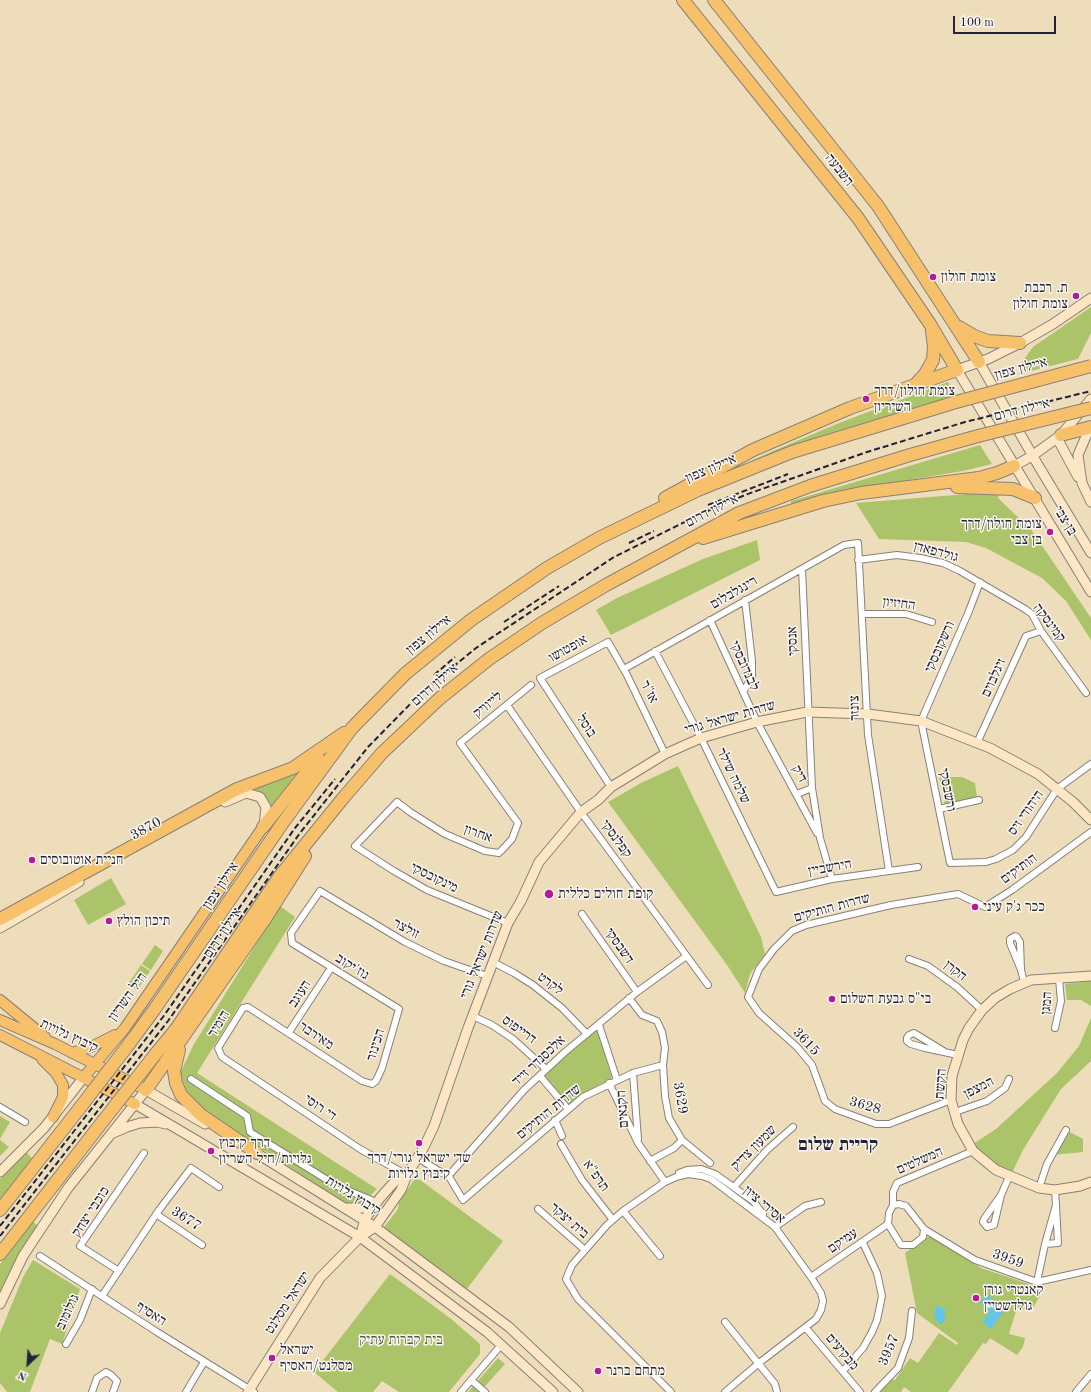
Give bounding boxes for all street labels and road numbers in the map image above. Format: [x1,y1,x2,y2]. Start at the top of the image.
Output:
street label: השבעה [821,150,857,190]
street label: איילון צפון [993,354,1049,384]
street label: איילון דרום [992,395,1052,425]
street label: איילון צפון [683,451,739,487]
street label: איילון דרום [683,491,741,531]
street label: בן צבי [1050,503,1080,539]
street label: גולדפאדן [912,538,960,566]
street label: רינגלבלום [707,573,761,613]
street label: החיזיון [882,594,916,614]
street label: קמינסקה [1029,600,1069,646]
street label: איילון צפון [403,612,455,658]
street label: ורשקובסקי [921,619,959,675]
street label: אנסקי [784,626,802,656]
street label: אופטושו [546,631,590,667]
street label: לבנדובסקי [726,638,762,694]
street label: זיגלבוים [978,656,1010,700]
street label: איילון דרום [408,660,462,710]
street label: אז"ר [636,678,662,706]
street label: לייוויק [470,688,506,722]
street label: צונזר [846,695,864,721]
street label: שדרות ישראל גורי [683,697,777,739]
street label: בוסל [572,711,600,741]
street label: שלמה שילר [712,745,754,807]
street label: דיק [787,762,811,786]
street label: ורשבסקי [935,767,959,813]
street label: היהודי זיס [1004,787,1048,839]
street label: 3870 [128,814,164,844]
street label: קפלנסקי [596,817,636,861]
street label: אחרון [462,821,494,847]
street label: הותיקים [997,850,1041,888]
street label: הירשביין [807,856,853,880]
street label: איילון צפון [199,859,243,913]
street label: מינקובסקי [407,859,461,897]
street label: שדרות הותיקים [792,890,872,926]
street label: איילון דרום [200,905,246,961]
street label: שדרות ישראל גורי [457,909,507,1001]
street label: זולצר [390,915,422,943]
street label: דשבסקי [601,925,637,967]
street label: גוז'יקוב [332,950,372,984]
street label: הקרן [940,957,970,985]
street label: לקרט [534,969,566,999]
street label: חיל השריון [105,970,151,1024]
street label: העוגב [285,977,315,1011]
street label: המגן [1038,991,1056,1015]
street label: הזמיר [204,1007,234,1041]
street label: דרייפוס [498,1012,540,1048]
street label: קיבוץ גלויות [37,1015,101,1057]
street label: מאירבר [295,1018,337,1054]
street label: 3615 [789,1024,823,1060]
street label: הכינור [363,1027,389,1063]
street label: אלכסנדר זייד [509,1032,569,1090]
street label: הקשת [932,1068,950,1100]
street label: המצפן [961,1073,997,1103]
street label: שדרות הותיקים [513,1081,585,1143]
street label: 3629 [669,1081,691,1115]
street label: הקנאים [613,1090,633,1128]
street label: די רוסי [301,1091,339,1125]
street label: 3628 [847,1093,883,1119]
street label: שמעון צדיק [728,1122,780,1174]
street label: המשלטים [894,1143,946,1179]
street label: תרפ"א [579,1157,613,1195]
street label: קיבוץ גלויות [322,1172,384,1220]
street label: אסירי ציון [739,1183,789,1227]
street label: כוכבי יצחק [68,1184,114,1240]
street label: בית יצקר [546,1199,592,1243]
street label: 3677 [168,1203,204,1235]
street label: עמיקם [825,1225,861,1257]
street label: 3959 [990,1246,1026,1272]
street label: ישראל מסלנט [262,1269,314,1337]
street label: גולומוב [53,1292,83,1332]
street label: האסיף [133,1298,169,1330]
street label: מבקיעים [822,1330,862,1374]
street label: 3957 [875,1332,903,1368]

